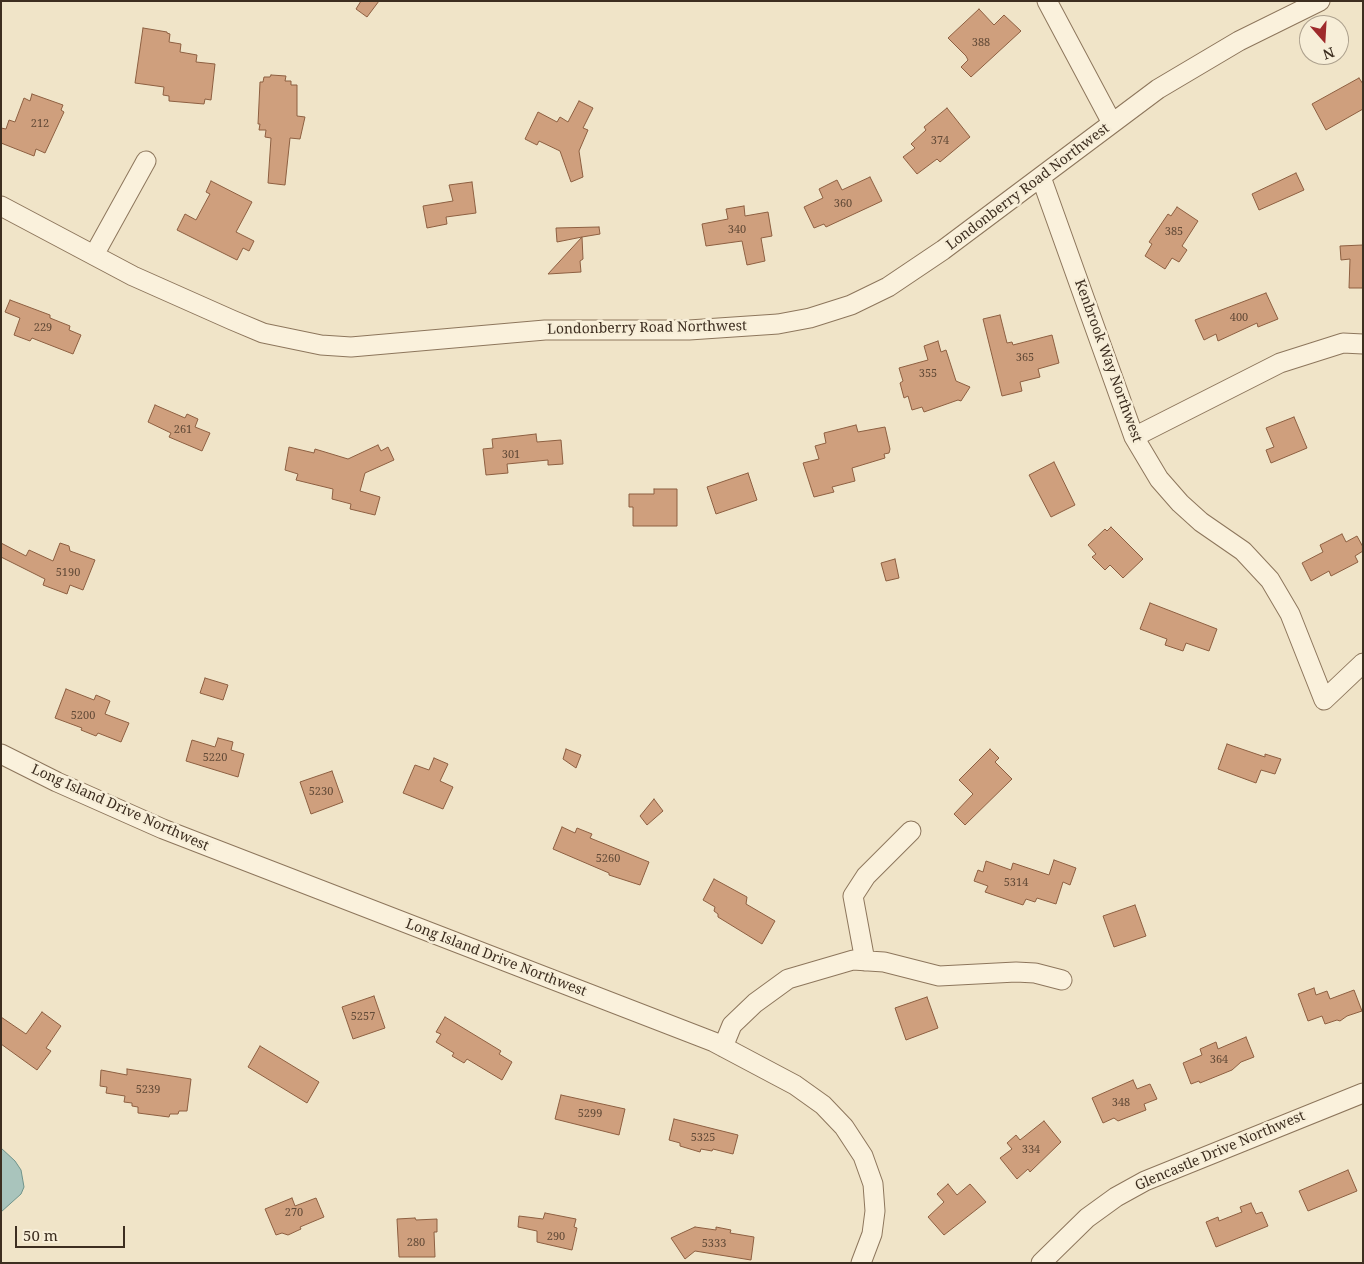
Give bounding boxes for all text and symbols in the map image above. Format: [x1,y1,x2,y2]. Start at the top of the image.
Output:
north arrow [1299,15,1349,65]
house number: 388 [972,36,990,50]
text: N [1320,43,1337,64]
house number: 212 [31,117,49,131]
street label: Londonberry Road Northwest [943,120,1113,254]
house number: 374 [931,134,949,148]
house number: 360 [834,197,852,211]
house number: 340 [728,223,746,237]
house number: 385 [1165,225,1183,239]
street label: Kenbrook Way Northwest [1071,277,1145,445]
house number: 400 [1230,311,1248,325]
street label: Londonberry Road Northwest [547,318,747,338]
house number: 229 [34,321,52,335]
house number: 365 [1016,351,1034,365]
house number: 355 [919,367,937,381]
house number: 261 [174,423,192,437]
house number: 301 [502,448,520,462]
house number: 5190 [56,566,80,580]
house number: 5200 [71,709,95,723]
house number: 5220 [203,751,227,765]
street label: Long Island Drive Northwest [29,761,211,855]
house number: 5230 [309,785,333,799]
house number: 5260 [596,852,620,866]
house number: 5314 [1004,876,1028,890]
street label: Long Island Drive Northwest [403,916,589,1000]
house number: 5257 [351,1010,375,1024]
house number: 364 [1210,1053,1228,1067]
house number: 5239 [136,1083,160,1097]
house number: 348 [1112,1096,1130,1110]
house number: 5299 [578,1107,602,1121]
street label: Glencastle Drive Northwest [1133,1108,1307,1194]
house number: 5325 [691,1131,715,1145]
house number: 334 [1022,1143,1040,1157]
house number: 270 [285,1206,303,1220]
scale bar [18,1216,128,1248]
text: 50 m [23,1225,58,1245]
house number: 290 [547,1230,565,1244]
house number: 280 [407,1236,425,1250]
house number: 5333 [702,1237,726,1251]

